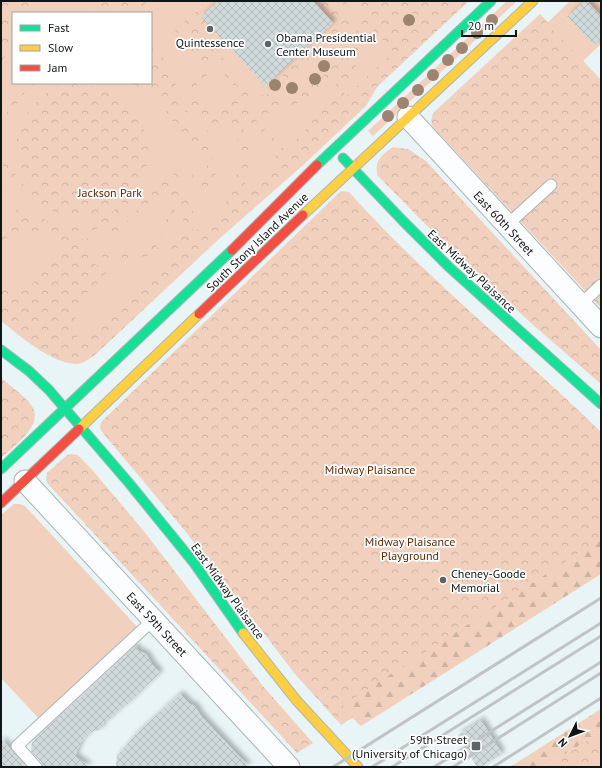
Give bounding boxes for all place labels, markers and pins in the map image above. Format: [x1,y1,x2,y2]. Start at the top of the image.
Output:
marker: Quintessence [205,24,215,34]
place label: Obama Presidential Center Museum [276,30,377,59]
place label: Quintessence [176,35,244,50]
marker: Obama Presidential Center Museum [263,39,273,49]
place label: Cheney-Goode Memorial [451,566,526,595]
marker: Cheney-Goode Memorial [438,575,448,585]
place label: 59th Street (University of Chicago) [352,732,467,761]
marker: 59th Street (University of Chicago) [470,740,482,752]

